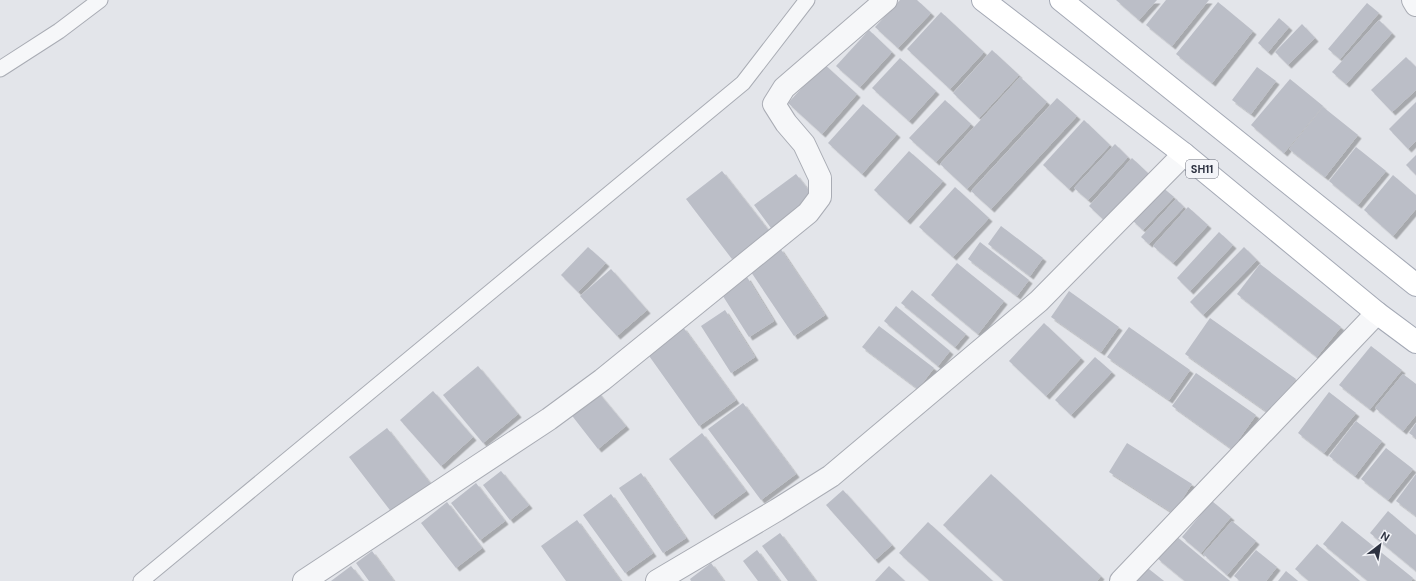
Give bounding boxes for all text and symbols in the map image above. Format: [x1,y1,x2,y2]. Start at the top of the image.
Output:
road number: SH11 [1186,160,1218,178]
north arrow [1360,525,1400,565]
text: N [1378,528,1392,544]

